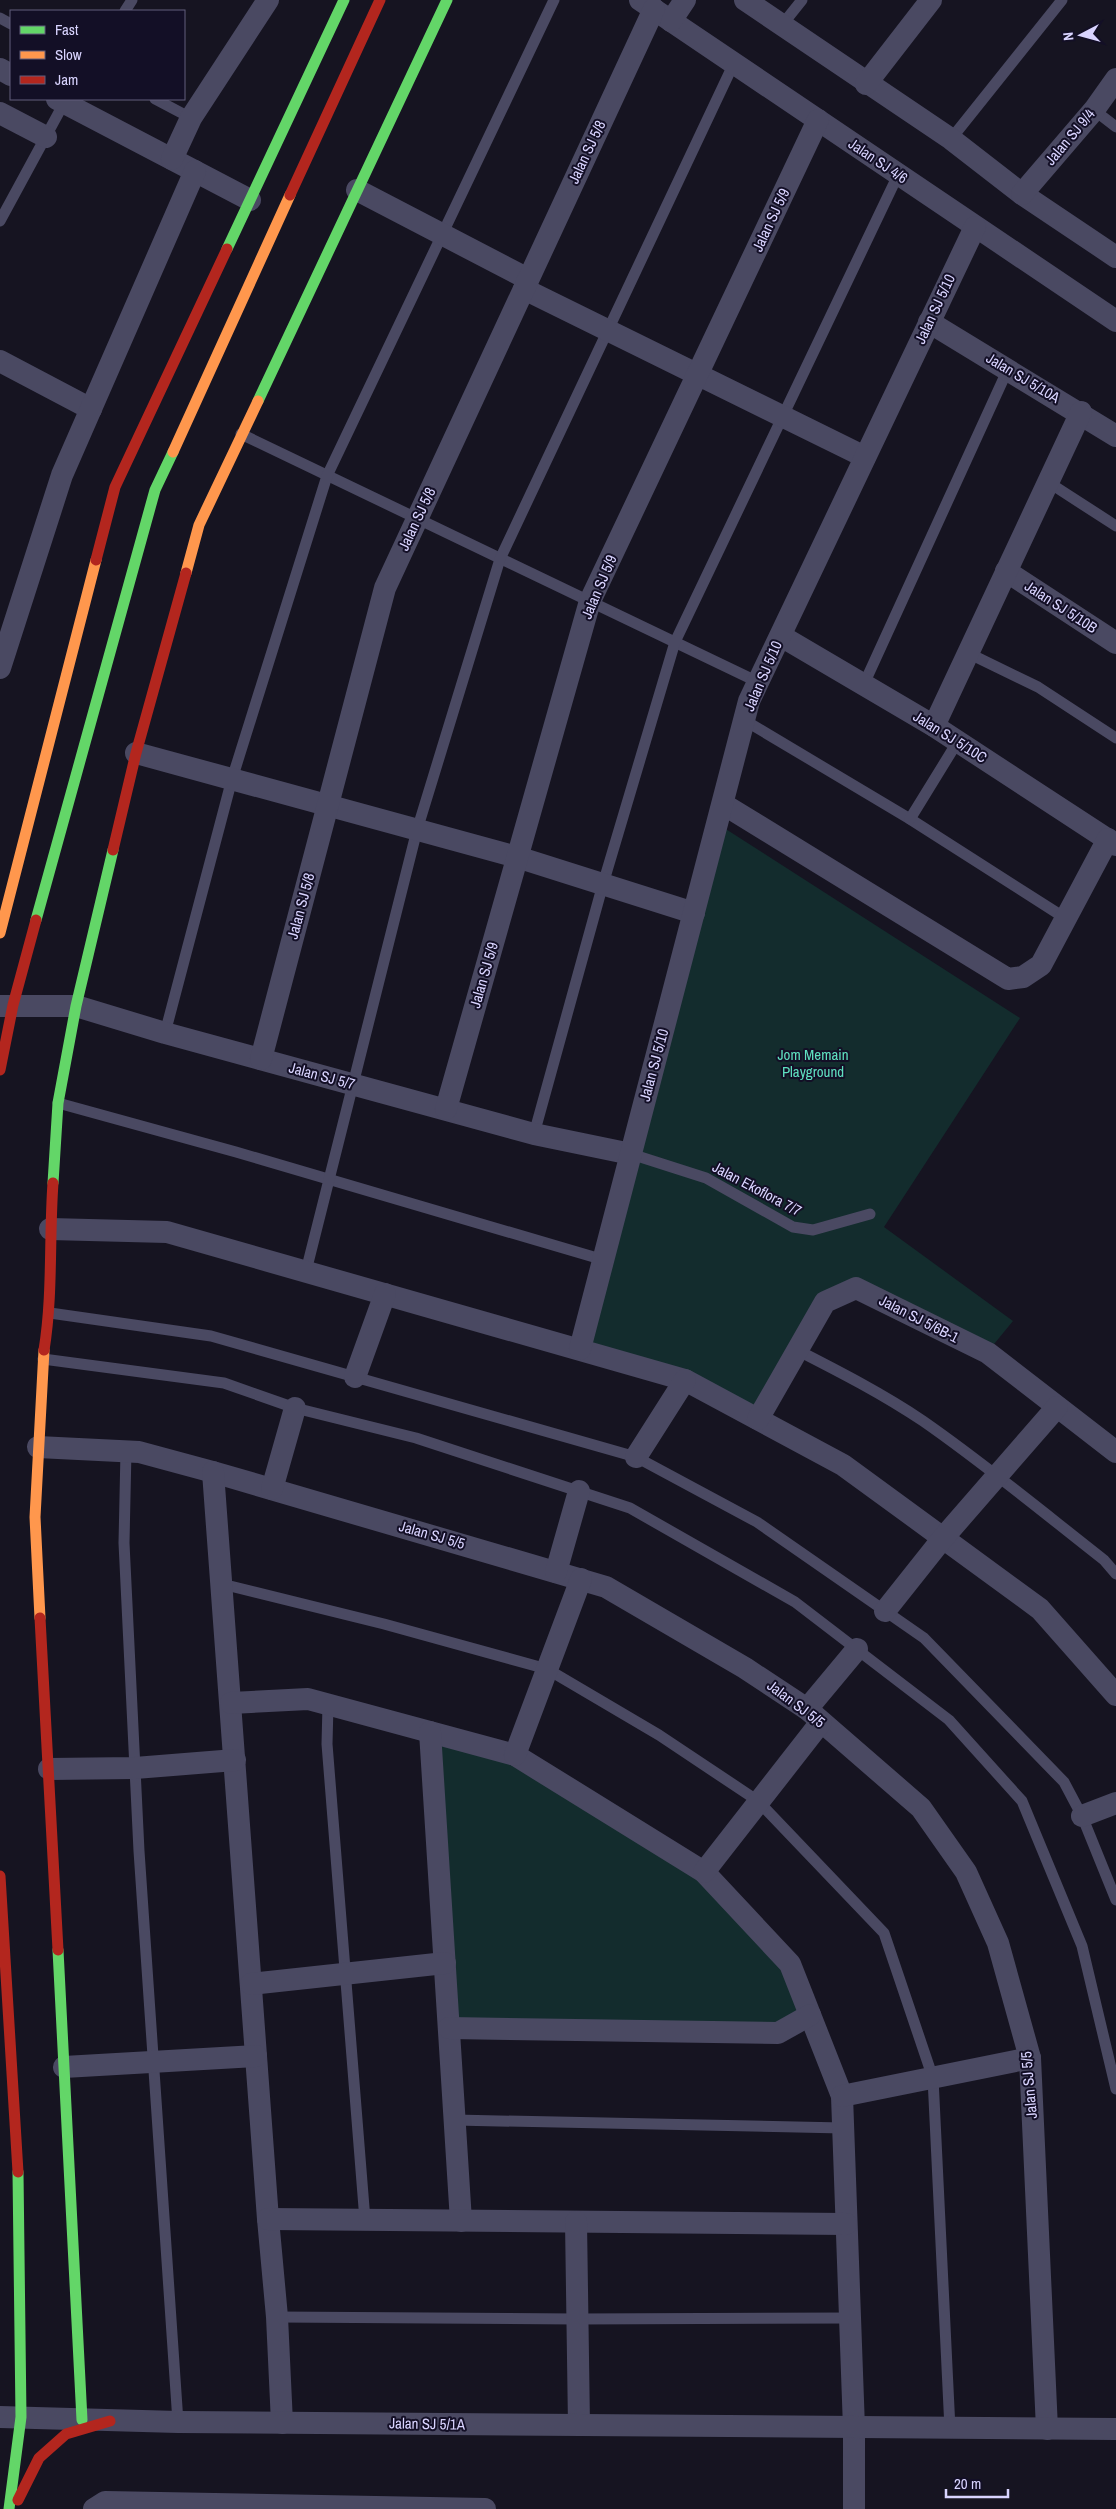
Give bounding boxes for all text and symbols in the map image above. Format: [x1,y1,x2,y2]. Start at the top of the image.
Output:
legend [10,10,185,100]
north arrow [1056,10,1106,60]
text: Fast [55,19,79,40]
text: N [1059,31,1077,41]
text: Slow [55,44,82,65]
text: Jam [55,69,78,90]
street label: Jalan SJ 9/4 [1040,104,1100,169]
street label: Jalan SJ 5/8 [563,117,610,187]
street label: Jalan SJ 4/6 [844,133,912,188]
street label: Jalan SJ 5/9 [747,185,794,255]
street label: Jalan SJ 5/10 [909,270,960,347]
street label: Jalan SJ 5/10A [982,347,1065,408]
street label: Jalan SJ 5/8 [393,484,440,554]
street label: Jalan SJ 5/9 [576,551,621,622]
street label: Jalan SJ 5/10B [1021,575,1102,638]
street label: Jalan SJ 5/10 [738,637,787,714]
street label: Jalan SJ 5/10C [909,706,991,768]
street label: Jalan SJ 5/8 [282,870,319,941]
street label: Jalan SJ 5/9 [464,939,503,1010]
street label: Jalan SJ 5/10 [634,1026,673,1104]
park label: Jom Memain Playground [777,1044,849,1082]
street label: Jalan SJ 5/7 [287,1057,358,1094]
street label: Jalan Ekoflora 7/7 [709,1156,806,1221]
street label: Jalan SJ 5/6B-1 [876,1289,963,1348]
street label: Jalan SJ 5/5 [397,1515,468,1554]
street label: Jalan SJ 5/5 [763,1675,830,1732]
street label: Jalan SJ 5/5 [1015,2050,1042,2120]
street label: Jalan SJ 5/1A [389,2412,466,2435]
scale bar [946,2466,1008,2498]
text: 20 m [954,2473,981,2494]

